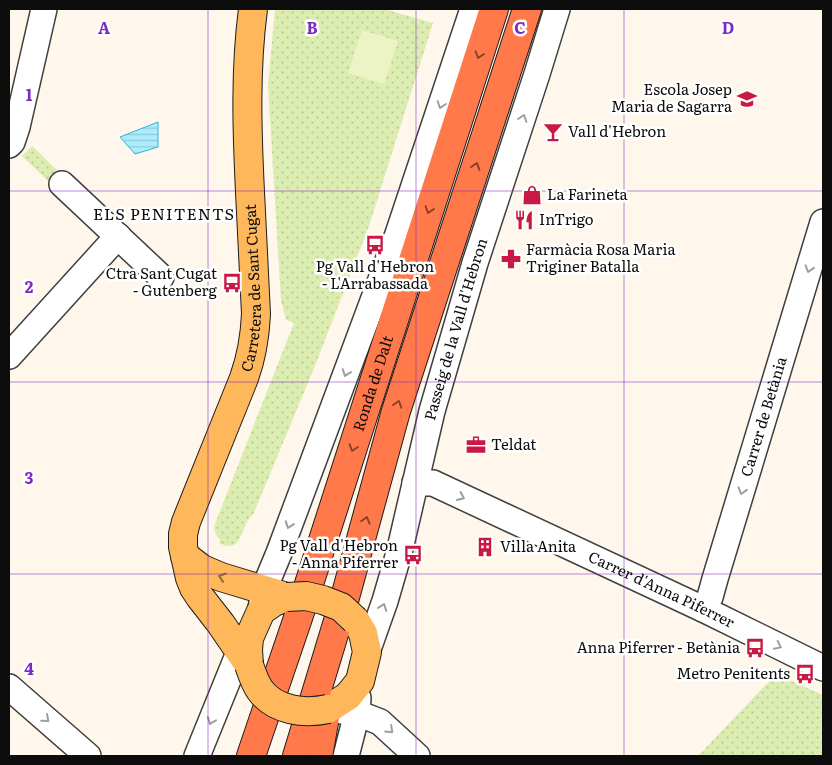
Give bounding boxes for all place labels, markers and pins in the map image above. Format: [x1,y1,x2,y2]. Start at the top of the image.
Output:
place label: Escola Josep Maria de Sagarra [611,77,733,117]
school or university icon: Escola Josep Maria de Sagarra [736,88,758,110]
place label: Vall d'Hebron [568,119,666,142]
bar icon: Vall d'Hebron [542,121,564,143]
place label: La Farineta [547,182,629,205]
shop icon: La Farineta [521,184,543,206]
place label: InTrigo [539,207,594,230]
restaurant icon: InTrigo [513,209,535,231]
bus stop icon: Pg Vall d'Hebron - L'Arrabassada [364,234,386,256]
place label: Farmàcia Rosa Maria Triginer Batalla [526,237,676,277]
pharmacy icon: Farmàcia Rosa Maria Triginer Batalla [500,248,522,270]
place label: Pg Vall d'Hebron - L'Arrabassada [316,254,434,294]
place label: Ctra Sant Cugat - Gutenberg [106,261,218,301]
bus stop icon: Ctra Sant Cugat - Gutenberg [221,272,243,294]
place label: Teldat [491,432,536,455]
office icon: Teldat [465,434,487,456]
place label: Pg Vall d'Hebron - Anna Piferrer [279,533,398,573]
place label: Villa Anita [500,534,577,557]
building icon: Villa Anita [474,536,496,558]
bus stop icon: Pg Vall d'Hebron - Anna Piferrer [402,544,424,566]
place label: Anna Piferrer - Betània [577,635,741,658]
bus stop icon: Anna Piferrer - Betània [744,637,766,659]
place label: Metro Penitents [676,661,790,684]
bus stop icon: Metro Penitents [794,663,816,685]

